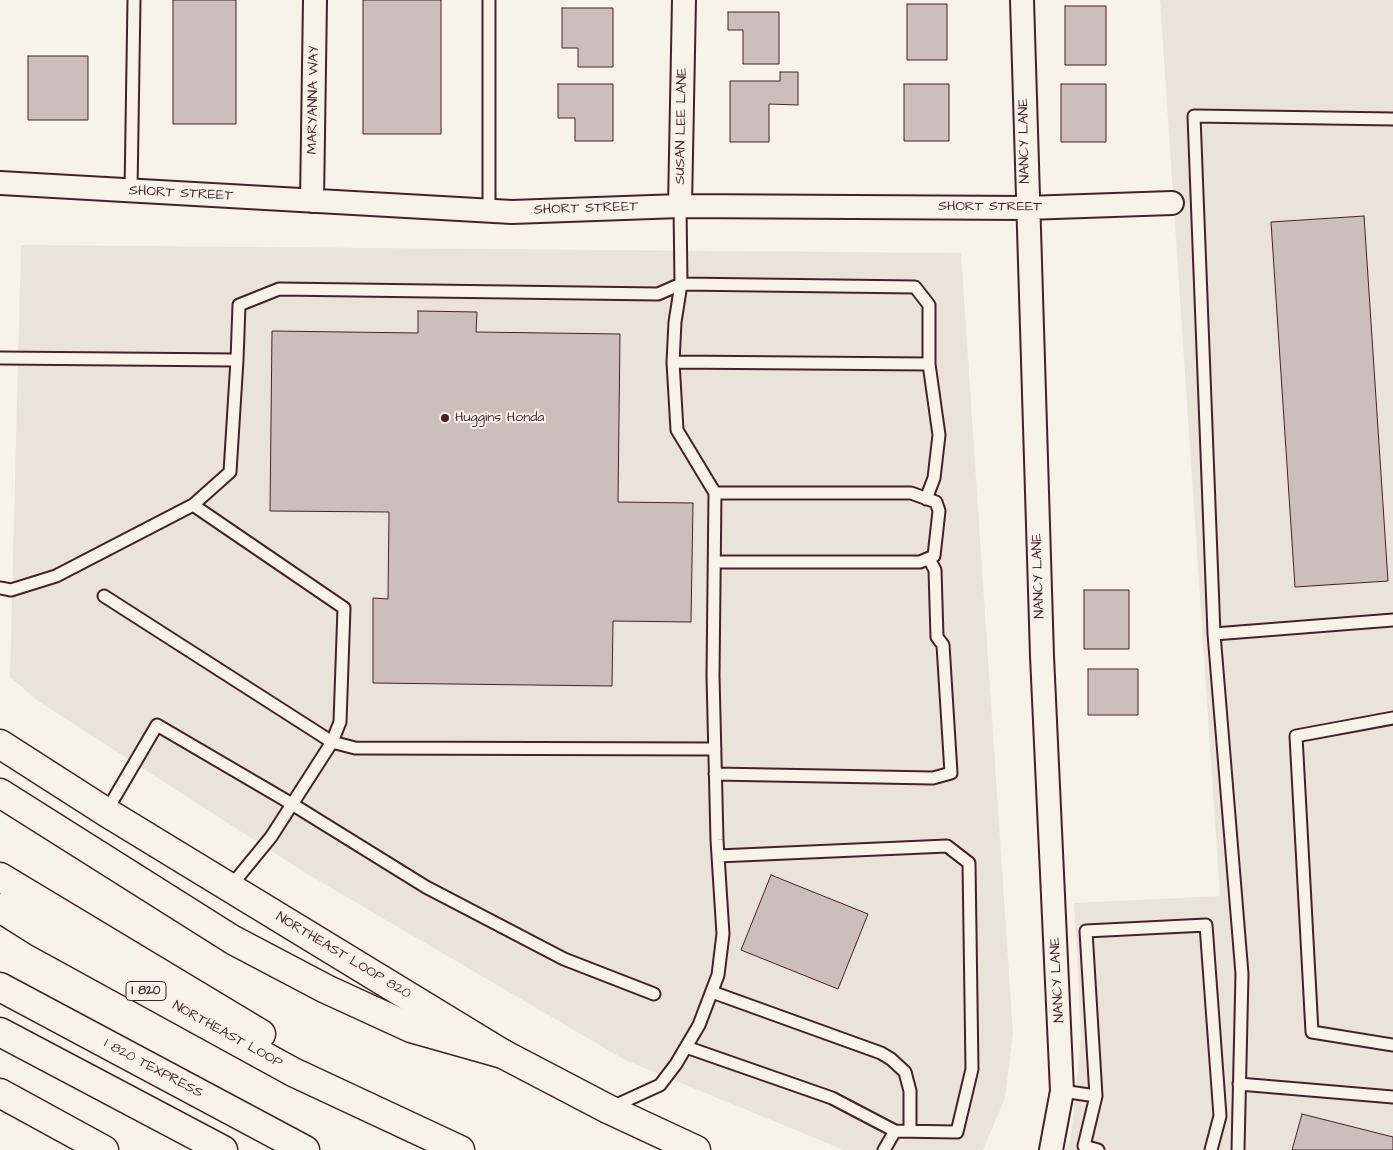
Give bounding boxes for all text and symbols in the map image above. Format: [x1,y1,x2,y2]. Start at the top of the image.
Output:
street label: MARYANNA WAY [305,46,323,154]
street label: SUSAN LEE LANE [673,67,691,185]
street label: NANCY LANE [1016,98,1034,184]
street label: SHORT STREET [129,183,233,205]
street label: SHORT STREET [534,199,638,219]
street label: SHORT STREET [938,199,1042,215]
place label: Huggins Honda [455,410,544,426]
marker: Huggins Honda [439,412,451,424]
street label: NANCY LANE [1029,533,1049,619]
street label: NORTHEAST LOOP 820 [272,909,414,1003]
street label: NANCY LANE [1047,937,1069,1023]
road number: I 820 [126,981,166,1000]
street label: NORTHEAST LOOP [169,998,285,1072]
street label: I 820 TEXPRESS [101,1036,205,1102]

